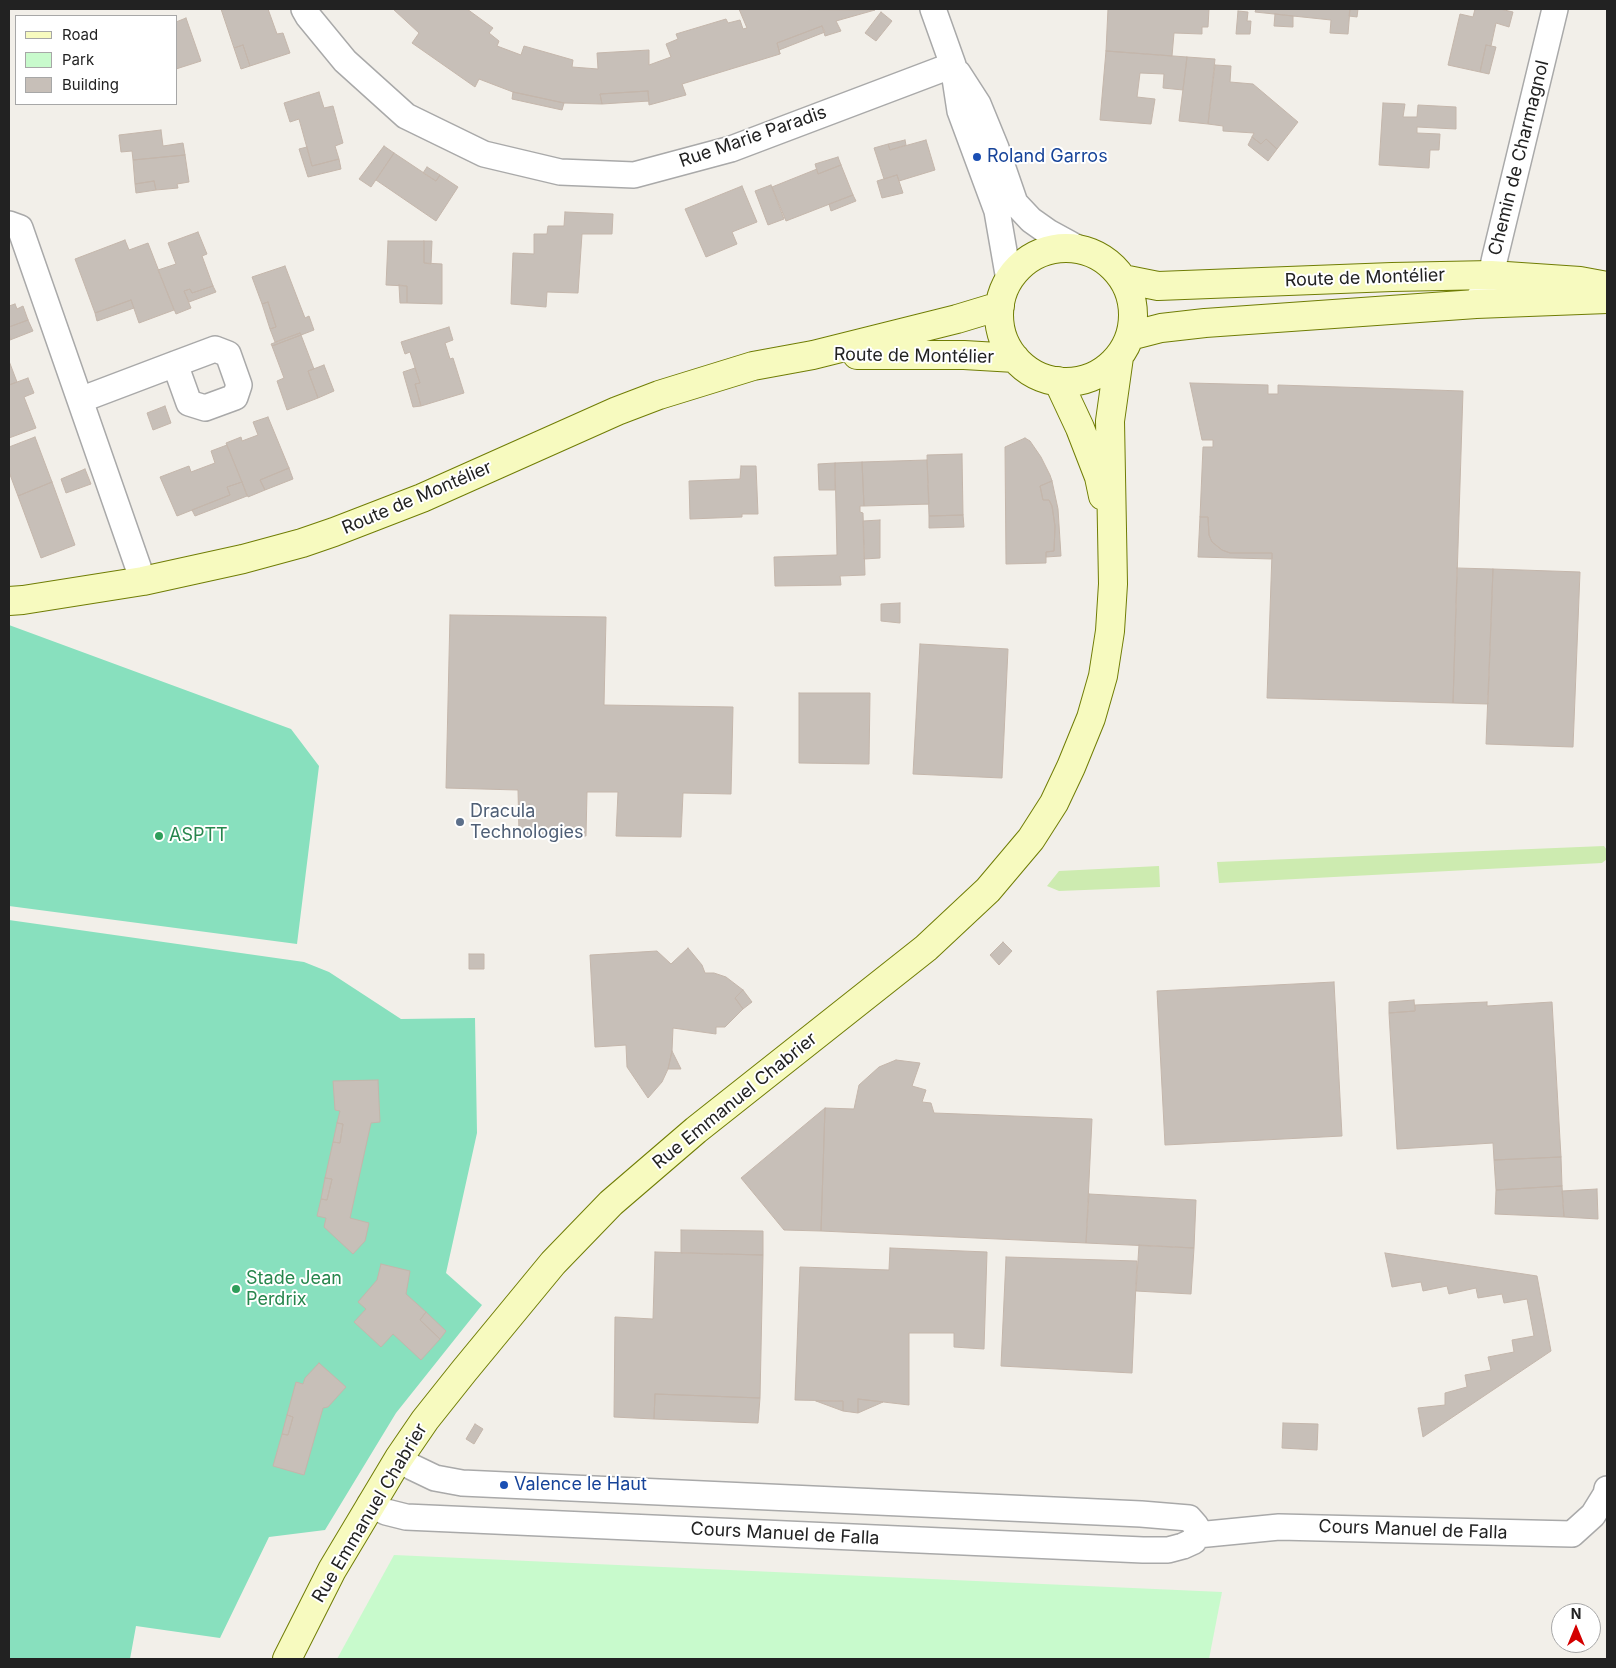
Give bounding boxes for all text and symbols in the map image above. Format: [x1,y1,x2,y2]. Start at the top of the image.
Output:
legend [15,15,178,105]
text: Road [62,25,98,44]
text: Park [62,50,94,69]
street label: Chemin de Charmagnol [1484,58,1554,258]
text: Building [62,75,119,94]
street label: Rue Marie Paradis [676,102,830,172]
place label: Roland Garros [987,146,1108,168]
marker: Roland Garros [971,151,983,163]
street label: Route de Montélier [1284,264,1446,292]
street label: Route de Montélier [834,344,994,368]
street label: Route de Montélier [339,457,495,539]
place label: Dracula Technologies [470,801,584,844]
marker: Dracula Technologies [454,816,466,828]
place label: ASPTT [169,825,228,847]
marker: ASPTT [153,830,165,842]
street label: Rue Emmanuel Chabrier [649,1028,821,1174]
place label: Stade Jean Perdrix [246,1268,342,1310]
marker: Stade Jean Perdrix [230,1283,242,1295]
street label: Rue Emmanuel Chabrier [308,1420,432,1606]
place label: Valence le Haut [514,1474,647,1496]
marker: Valence le Haut [498,1479,510,1491]
street label: Cours Manuel de Falla [1318,1516,1508,1544]
street label: Cours Manuel de Falla [690,1518,880,1550]
north arrow [1551,1603,1601,1653]
text: N [1571,1605,1581,1622]

